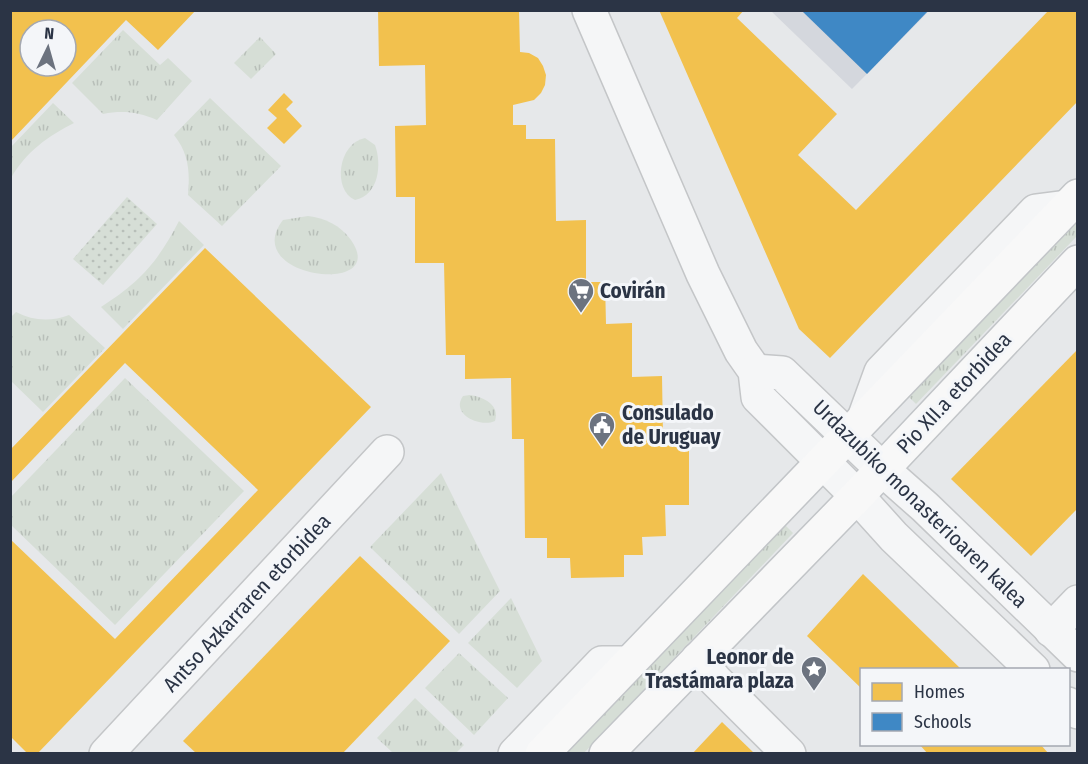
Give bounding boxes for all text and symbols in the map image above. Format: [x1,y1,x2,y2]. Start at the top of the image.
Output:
north arrow [18,18,78,78]
text: N [44,24,55,43]
supermarket icon: Covirán [566,276,596,314]
place label: Covirán [600,278,665,304]
street label: Pio XII.a etorbidea [891,327,1017,459]
street label: Urdazubiko monasterioaren kalea [807,394,1033,614]
place label: Consulado de Uruguay [622,400,722,450]
public building icon: Consulado de Uruguay [587,410,617,448]
street label: Antso Azkarraren etorbidea [158,509,336,697]
place label: Leonor de Trastámara plaza [645,644,794,694]
place icon: Leonor de Trastámara plaza [799,654,829,692]
legend [860,668,1070,746]
text: Homes [914,681,965,703]
text: Schools [914,711,972,733]

